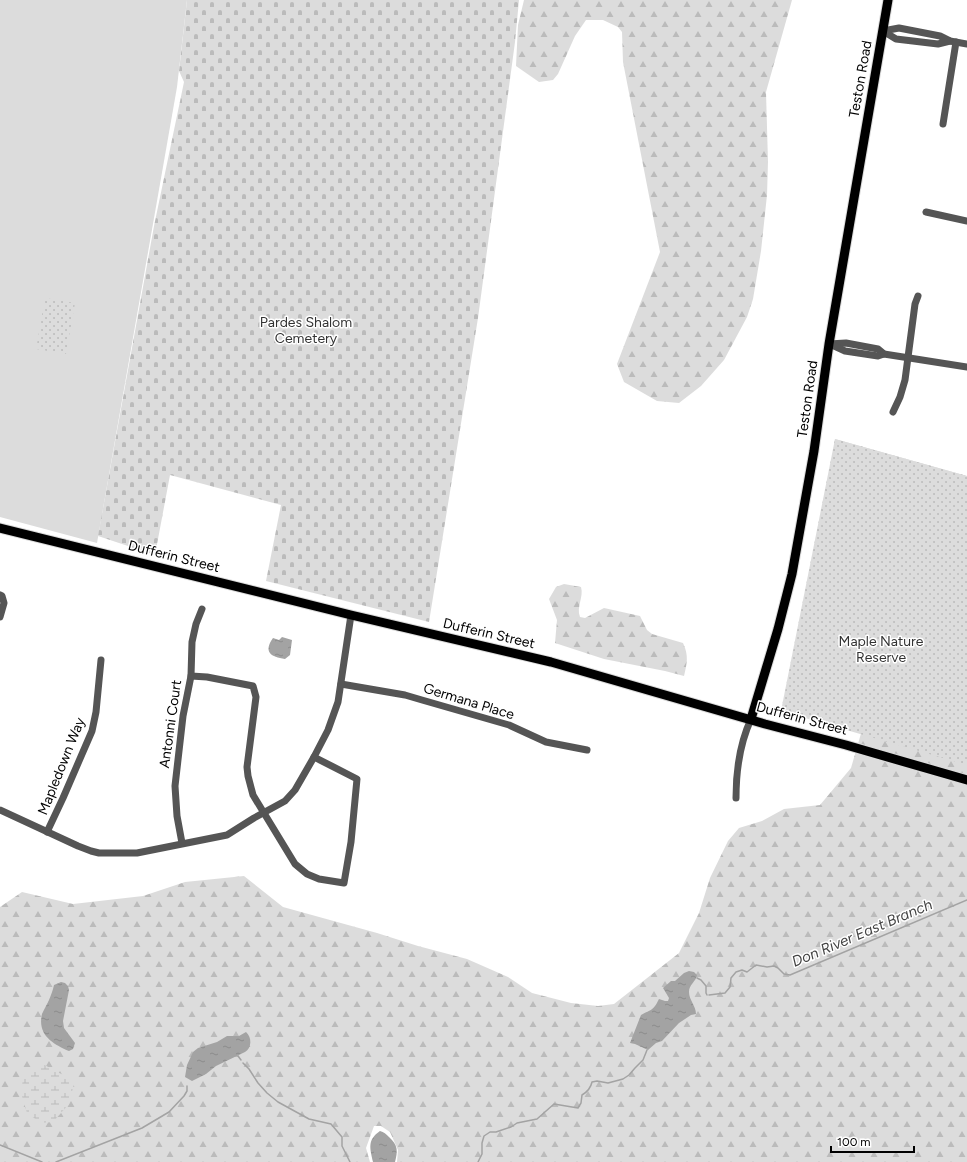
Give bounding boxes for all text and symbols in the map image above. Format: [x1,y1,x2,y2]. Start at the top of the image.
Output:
street label: Teston Road [845,39,876,119]
park label: Pardes Shalom Cemetery [260,314,352,347]
street label: Teston Road [794,359,821,439]
street label: Dufferin Street [126,537,221,576]
street label: Dufferin Street [441,615,537,652]
park label: Maple Nature Reserve [839,633,924,666]
street label: Antonni Court [156,679,185,769]
street label: Germana Place [421,680,517,723]
street label: Dufferin Street [754,698,849,739]
street label: Mapledown Way [34,714,89,817]
water label: Don River East Branch [789,895,935,971]
scale bar [831,1128,914,1154]
text: 100 m [837,1135,871,1149]

